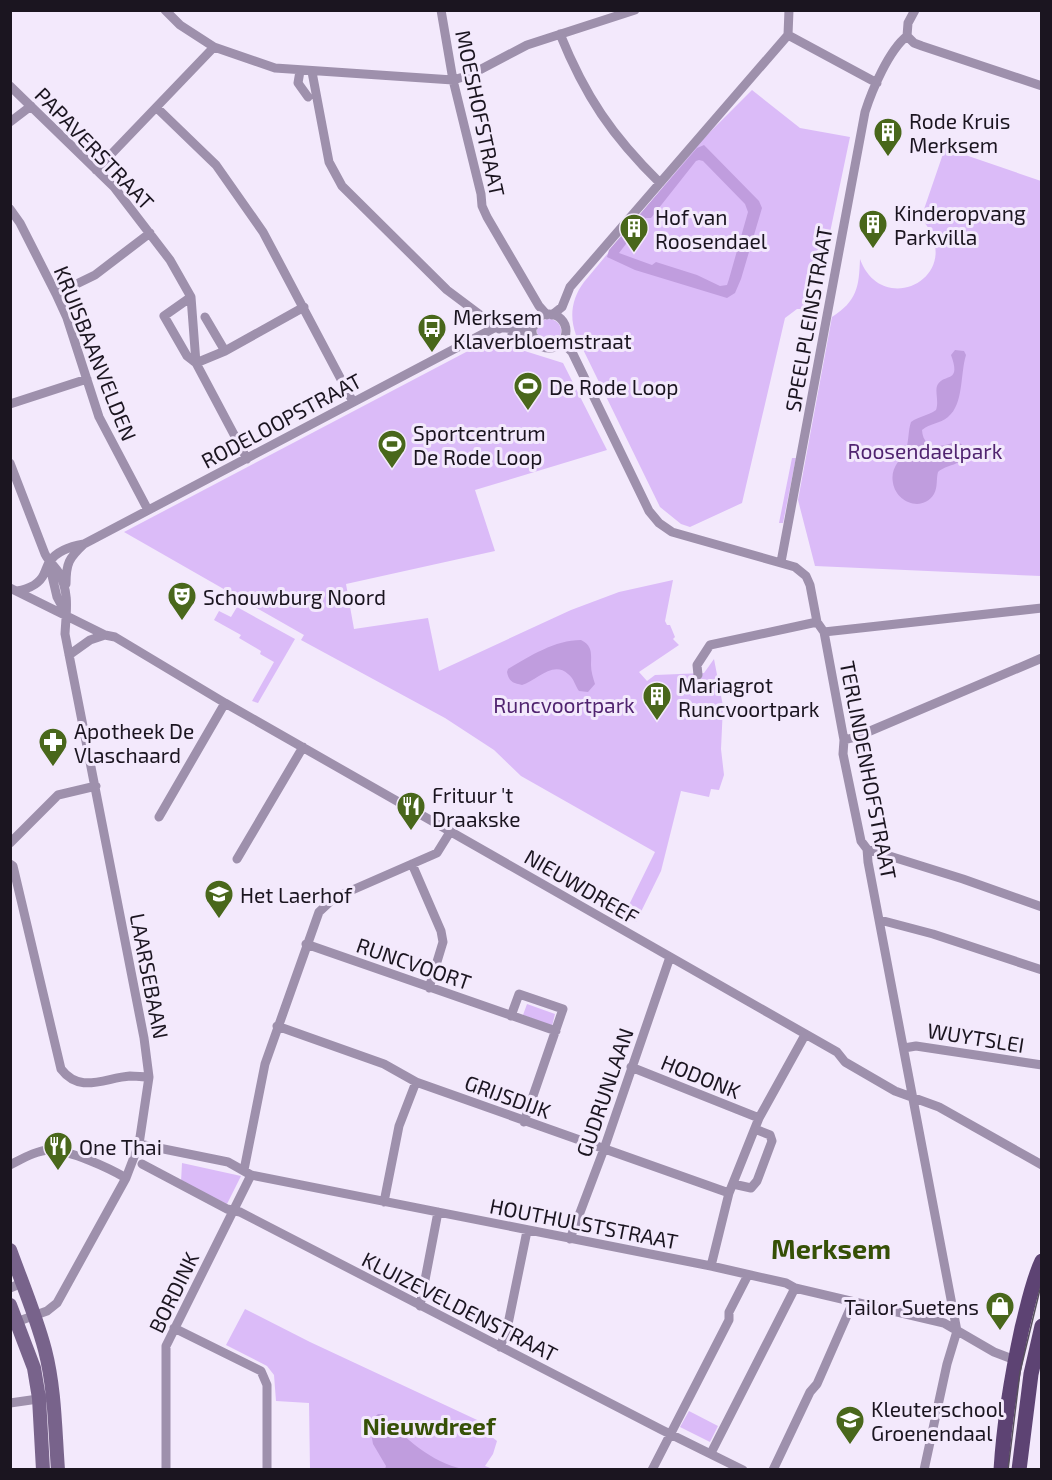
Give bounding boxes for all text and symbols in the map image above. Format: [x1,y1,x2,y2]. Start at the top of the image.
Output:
street label: MOESHOFSTRAAT [451,28,511,198]
street label: PAPAVERSTRAAT [30,82,160,214]
place label: Rode Kruis Merksem [909,108,1010,157]
building icon: Rode Kruis Merksem [872,116,904,158]
place label: Kinderopvang Parkvilla [894,200,1026,249]
place label: Hof van Roosendael [655,204,768,253]
building icon: Kinderopvang Parkvilla [857,208,889,250]
building icon: Hof van Roosendael [618,212,650,254]
street label: SPEELPLEINSTRAAT [779,224,837,414]
street label: KRUISBAANVELDEN [49,262,143,444]
place label: Merksem Klaverbloemstraat [453,304,632,353]
bus stop icon: Merksem Klaverbloemstraat [416,312,448,354]
street label: RODELOOPSTRAAT [197,367,365,473]
sports icon: De Rode Loop [512,370,544,412]
place label: De Rode Loop [549,374,679,399]
place label: Sportcentrum De Rode Loop [413,420,546,469]
sports icon: Sportcentrum De Rode Loop [376,428,408,470]
park label: Roosendaelpark [848,438,1003,463]
theatre icon: Schouwburg Noord [166,580,198,622]
place label: Schouwburg Noord [203,584,386,609]
street label: TERLINDENHOFSTRAAT [836,659,902,881]
place label: Mariagrot Runcvoortpark [678,672,820,721]
building icon: Mariagrot Runcvoortpark [641,680,673,722]
park label: Runcvoortpark [493,692,635,717]
place label: Apotheek De Vlaschaard [74,718,194,767]
pharmacy icon: Apotheek De Vlaschaard [37,726,69,768]
place label: Frituur 't Draakske [432,782,520,831]
restaurant icon: Frituur 't Draakske [395,790,427,832]
street label: NIEUWDREEF [520,843,644,929]
school or university icon: Het Laerhof [203,878,235,920]
place label: Het Laerhof [240,882,353,907]
street label: LAARSEBAAN [126,911,174,1041]
street label: RUNCVOORT [353,932,475,994]
street label: WUYTSLEI [926,1017,1026,1057]
street label: GUDRUNLAAN [570,1024,638,1160]
street label: HODONK [658,1049,745,1103]
street label: GRIJSDIJK [462,1069,555,1123]
restaurant icon: One Thai [42,1130,74,1172]
place label: One Thai [79,1134,162,1159]
street label: HOUTHULSTSTRAAT [488,1192,680,1254]
district label: Merksem [771,1232,891,1264]
street label: KLUIZEVELDENSTRAAT [358,1246,562,1366]
street label: BORDINK [143,1247,203,1336]
shop icon: Tailor Suetens [984,1290,1016,1332]
place label: Tailor Suetens [844,1294,979,1319]
place label: Kleuterschool Groenendaal [871,1396,1005,1445]
school or university icon: Kleuterschool Groenendaal [834,1404,866,1446]
district label: Nieuwdreef [362,1411,497,1440]

